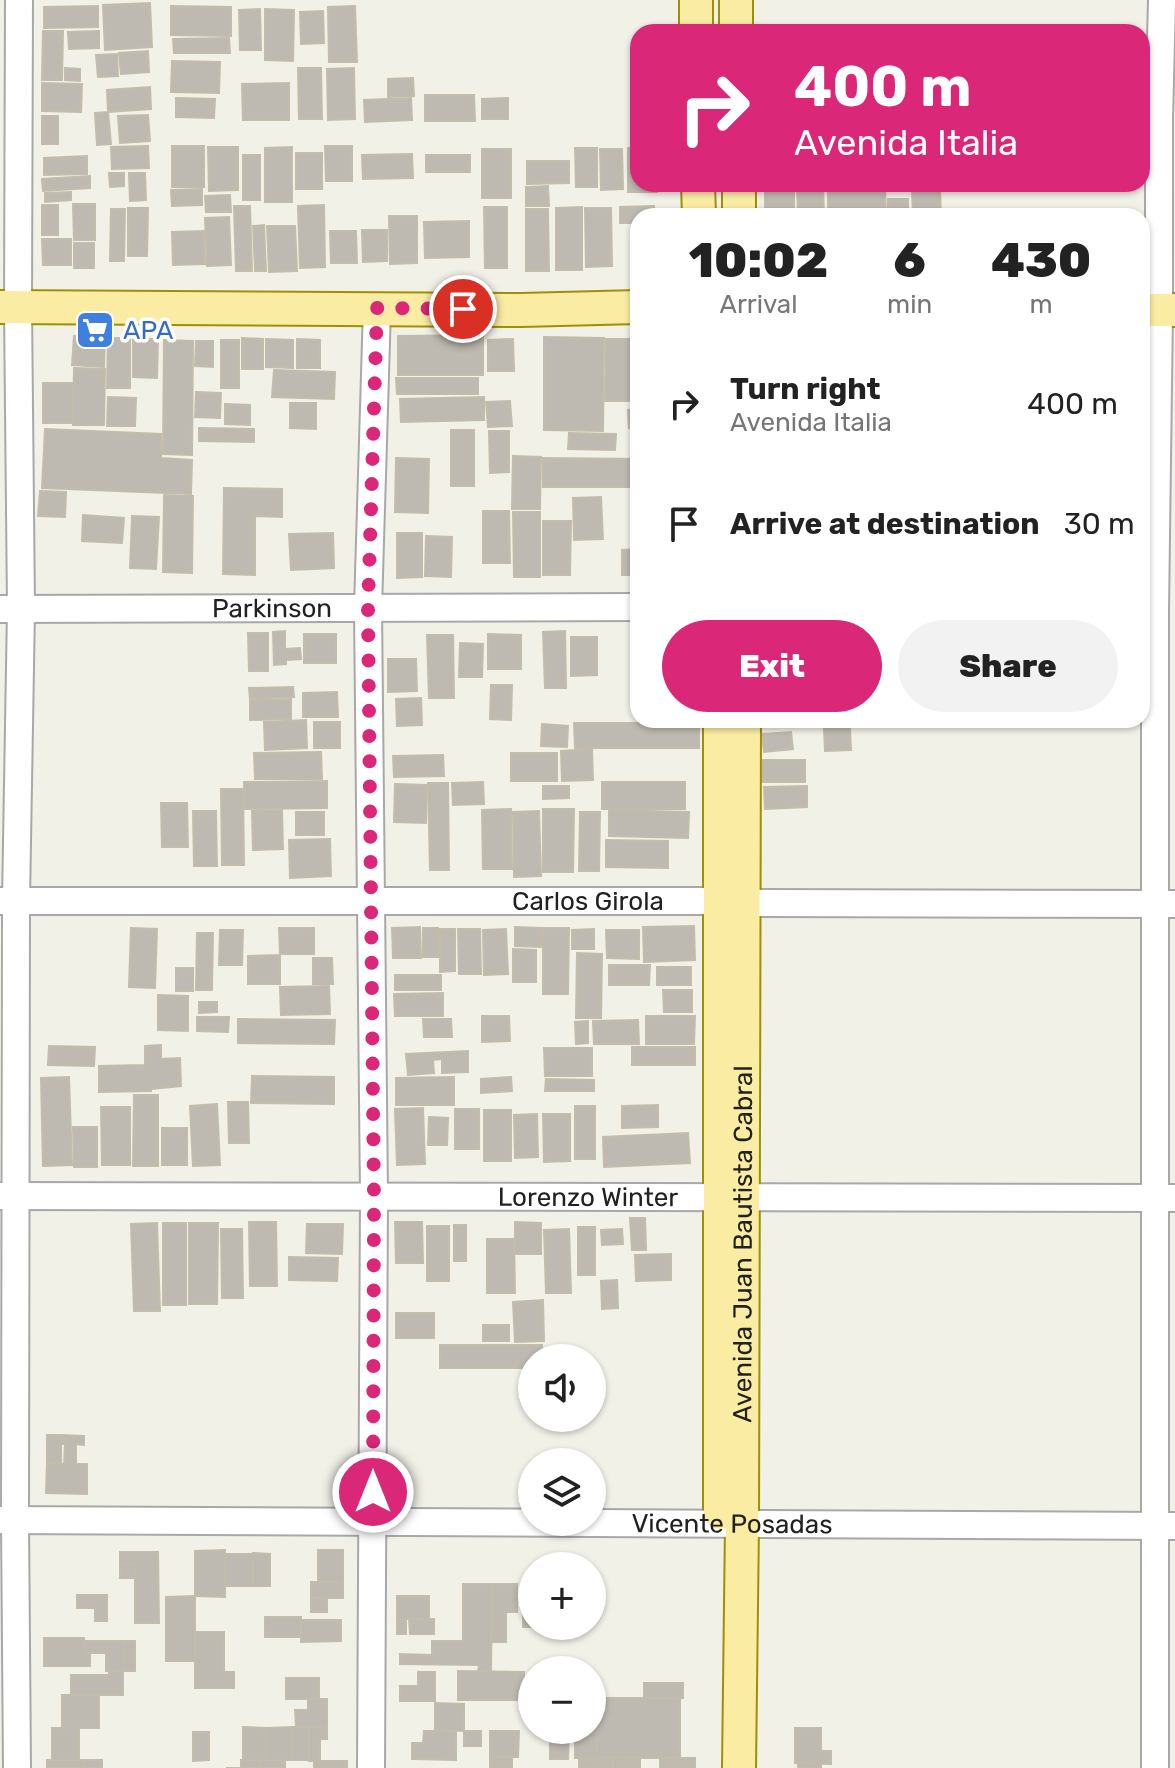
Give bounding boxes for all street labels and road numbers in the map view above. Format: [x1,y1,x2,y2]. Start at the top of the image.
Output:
street label: Parkinson [212,592,332,624]
street label: Carlos Girola [512,886,664,917]
street label: Avenida Juan Bautista Cabral [727,1065,759,1423]
street label: Lorenzo Winter [498,1181,678,1213]
street label: Vicente Posadas [631,1508,833,1540]

